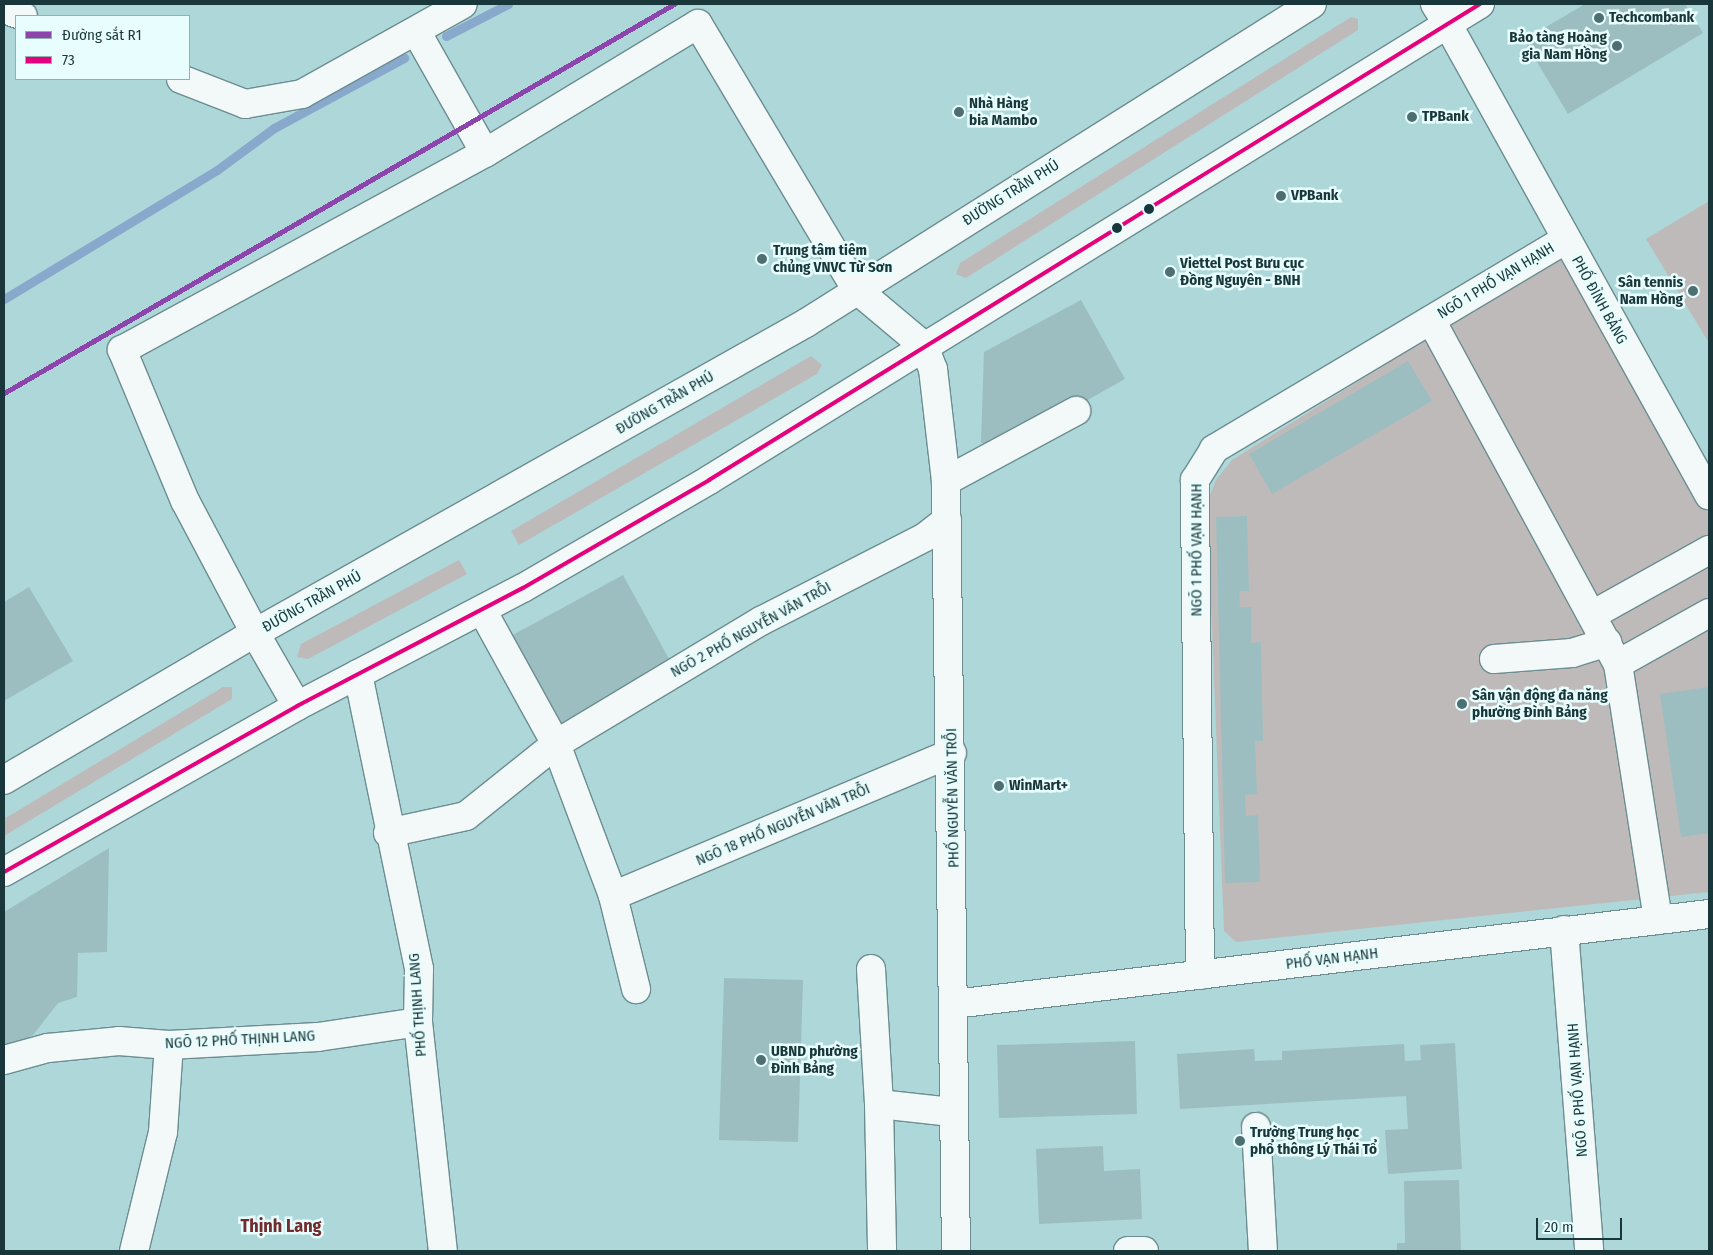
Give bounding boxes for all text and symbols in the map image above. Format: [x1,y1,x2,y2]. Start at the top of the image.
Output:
place label: Techcombank [1609,9,1694,27]
marker: Techcombank [1593,12,1605,24]
legend [15,15,190,80]
text: Đường sắt R1 [62,26,142,44]
place label: Bảo tàng Hoàng gia Nam Hồng [1509,28,1607,63]
marker: Bảo tàng Hoàng gia Nam Hồng [1611,40,1623,52]
text: 73 [62,51,75,69]
place label: Nhà Hàng bia Mambo [969,94,1037,129]
marker: Nhà Hàng bia Mambo [953,106,965,118]
place label: TPBank [1422,108,1469,126]
marker: TPBank [1406,111,1418,123]
street label: ĐƯỜNG TRẦN PHÚ [959,156,1063,230]
place label: VPBank [1291,187,1338,205]
marker: VPBank [1275,190,1287,202]
unlabelled marker [1144,204,1154,214]
unlabelled marker [1112,223,1122,233]
street label: NGÕ 1 PHỐ VẠN HẠNH [1434,239,1558,323]
place label: Trung tâm tiêm chủng VNVC Từ Sơn [773,241,892,276]
marker: Trung tâm tiêm chủng VNVC Từ Sơn [755,252,769,266]
street label: PHỐ ĐÌNH BẢNG [1567,253,1631,347]
place label: Viettel Post Bưu cục Đồng Nguyên - BNH [1180,254,1304,289]
marker: Viettel Post Bưu cục Đồng Nguyên - BNH [1164,266,1176,278]
place label: Sân tennis Nam Hồng [1618,273,1683,308]
marker: Sân tennis Nam Hồng [1687,285,1699,297]
street label: ĐƯỜNG TRẦN PHÚ [613,368,717,438]
street label: NGÕ 1 PHỐ VẠN HẠNH [1188,483,1206,617]
street label: ĐƯỜNG TRẦN PHÚ [259,567,365,637]
street label: NGÕ 2 PHỐ NGUYỄN VĂN TRỖI [668,578,834,682]
place label: Sân vận động đa năng phường Đình Bảng [1472,686,1608,721]
marker: Sân vận động đa năng phường Đình Bảng [1456,698,1468,710]
street label: PHỐ NGUYỄN VĂN TRỖI [943,728,963,868]
place label: WinMart+ [1009,777,1068,795]
street label: NGÕ 18 PHỐ NGUYỄN VĂN TRỖI [693,780,873,870]
marker: WinMart+ [993,780,1005,792]
street label: PHỐ VẠN HẠNH [1285,944,1379,974]
street label: PHỐ THỊNH LANG [405,953,431,1057]
street label: NGÕ 6 PHỐ VẠN HẠNH [1564,1022,1592,1158]
street label: NGÕ 12 PHỐ THỊNH LANG [164,1027,316,1053]
place label: UBND phường Đình Bảng [771,1042,858,1077]
marker: UBND phường Đình Bảng [755,1054,767,1066]
place label: Trường Trung học phổ thông Lý Thái Tổ [1250,1123,1377,1158]
marker: Trường Trung học phổ thông Lý Thái Tổ [1234,1135,1246,1147]
scale bar [1538,1208,1624,1240]
district label: Thịnh Lang [240,1215,322,1237]
text: 20 m [1544,1218,1574,1236]

